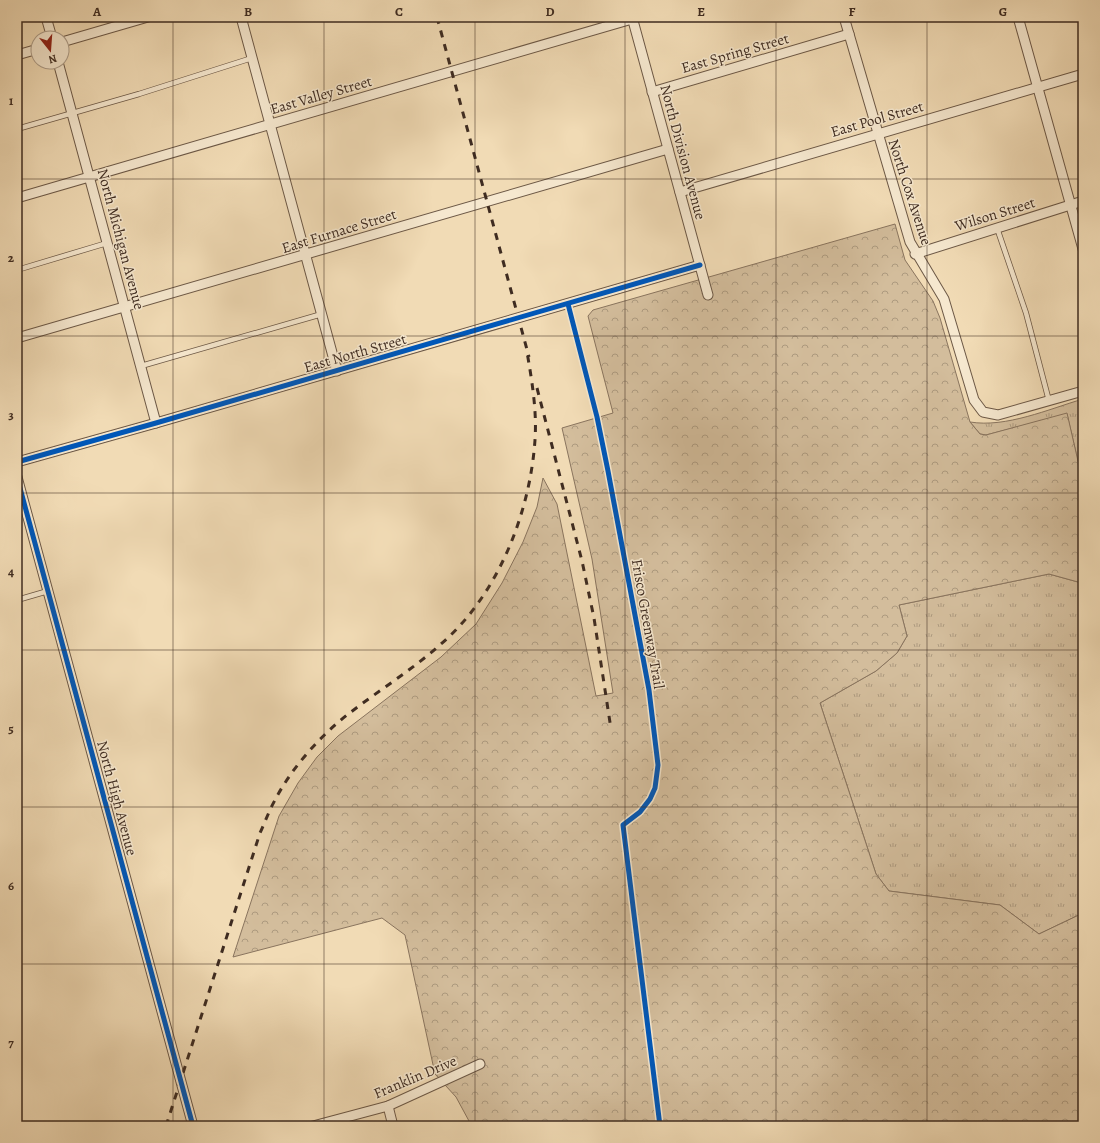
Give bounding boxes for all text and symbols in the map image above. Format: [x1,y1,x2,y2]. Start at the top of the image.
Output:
text: A [92,3,102,20]
text: B [244,3,252,20]
text: C [395,3,403,20]
text: D [545,3,555,20]
text: E [697,3,705,20]
text: F [849,3,856,20]
text: G [999,3,1007,20]
street label: East Spring Street [679,28,791,78]
north arrow [30,30,70,70]
text: N [47,51,59,67]
street label: East Valley Street [268,71,374,119]
street label: North Division Avenue [655,82,711,222]
text: 1 [9,92,14,109]
street label: East Pool Street [828,96,926,142]
street label: North Cox Avenue [883,136,937,248]
street label: North Michigan Avenue [93,166,150,312]
street label: Wilson Street [952,192,1038,236]
street label: East Furnace Street [279,204,399,258]
text: 2 [8,249,15,266]
street label: East North Street [301,329,409,377]
text: 3 [8,406,14,423]
street label: Frisco Greenway Trail [627,557,669,691]
text: 4 [8,563,14,580]
text: 5 [8,720,14,737]
street label: North High Avenue [92,738,142,858]
text: 6 [8,877,14,894]
text: 7 [8,1034,14,1051]
street label: Franklin Drive [370,1050,460,1103]

